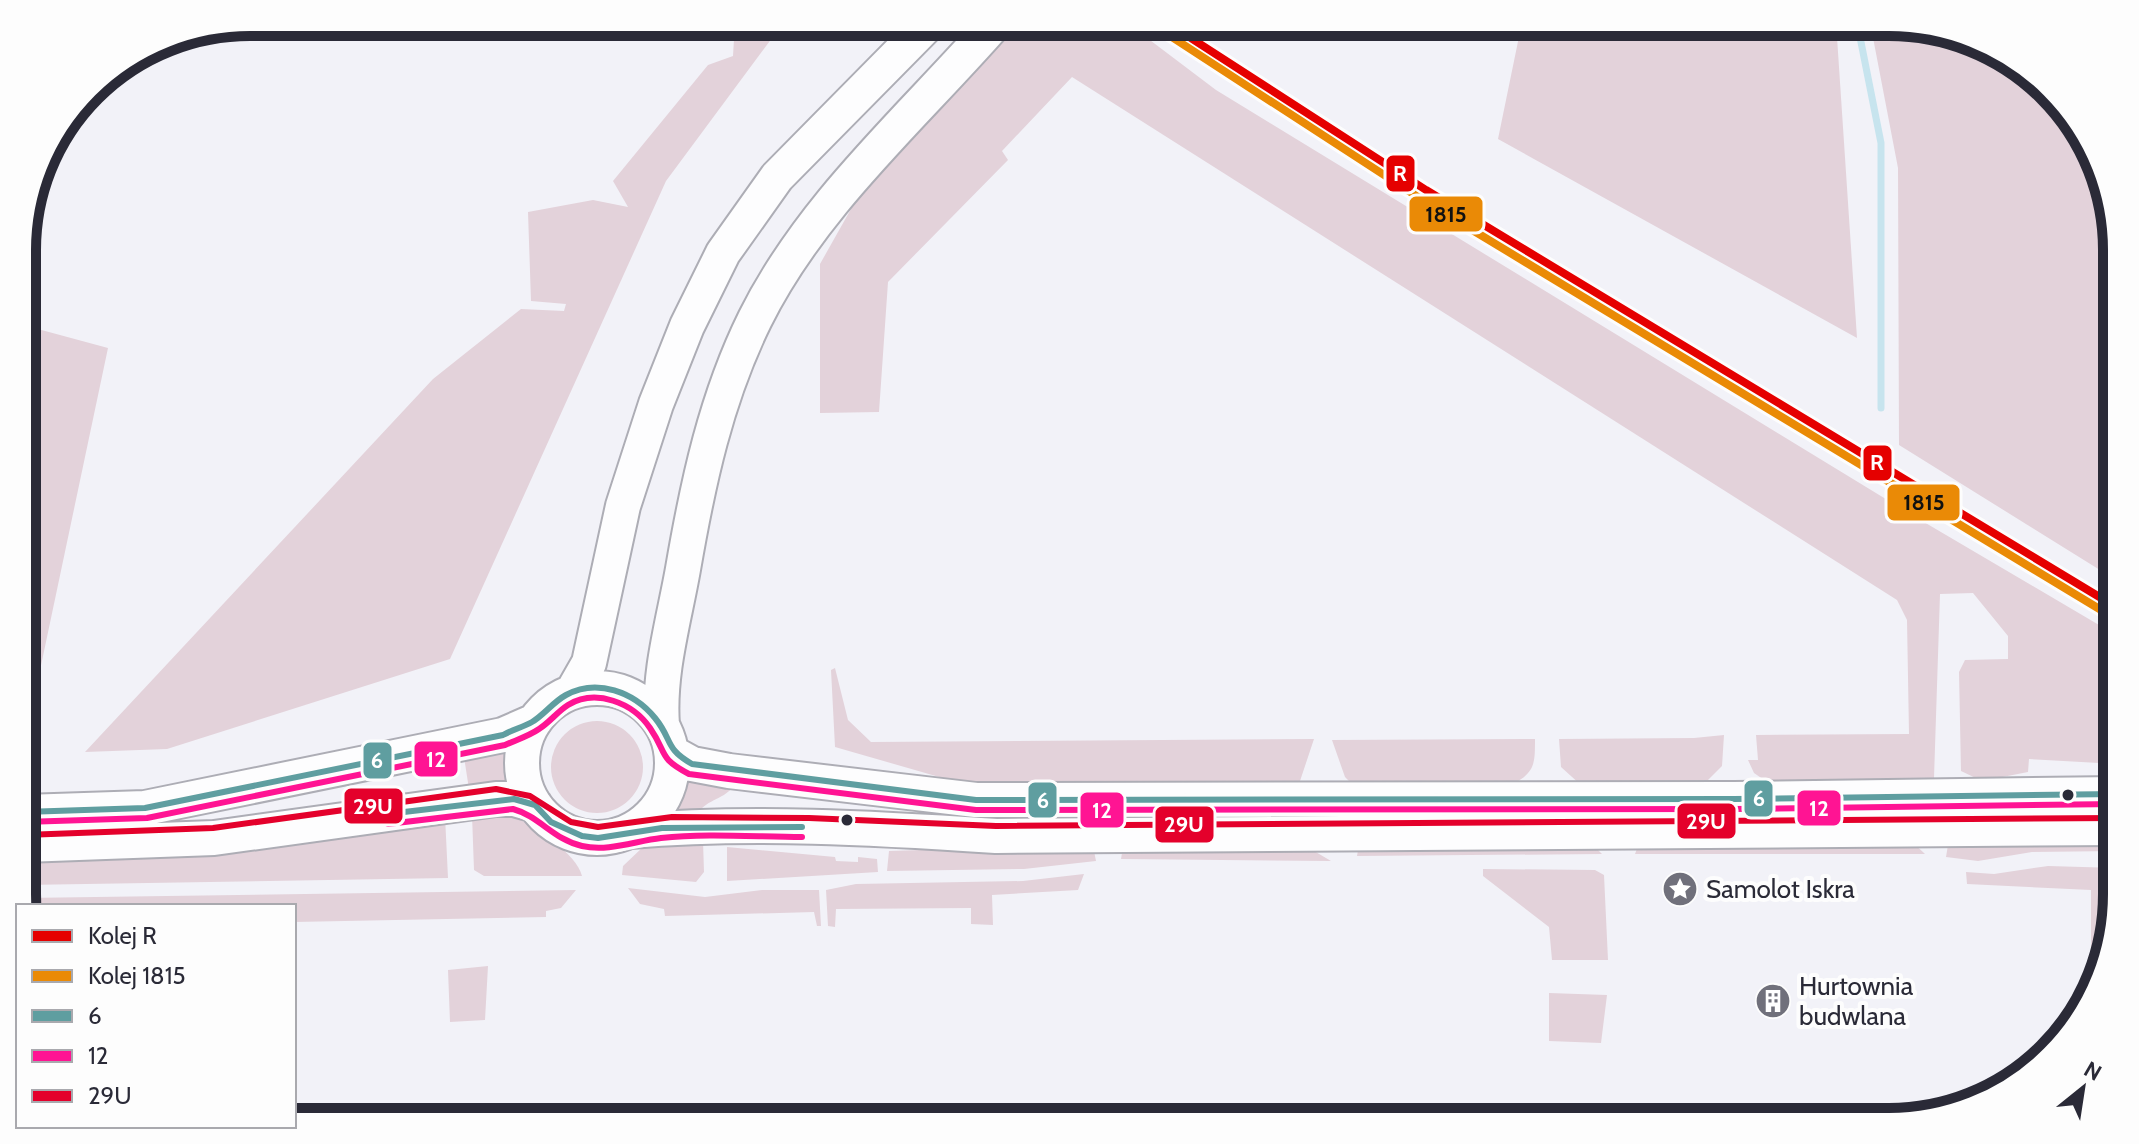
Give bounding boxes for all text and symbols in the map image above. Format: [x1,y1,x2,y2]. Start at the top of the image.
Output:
line badge: R [1385,154,1416,193]
text: R [1393,160,1407,187]
line badge: 1815 [1408,195,1484,233]
text: 1815 [1425,201,1467,228]
line badge: R [1862,444,1893,482]
text: R [1870,449,1884,476]
line badge: 1815 [1886,483,1961,522]
text: 1815 [1903,489,1945,516]
line badge: 12 [413,740,459,778]
line badge: 6 [362,741,393,780]
text: 12 [426,746,446,773]
text: 6 [371,747,383,774]
line badge: 6 [1743,779,1774,818]
line badge: 6 [1027,781,1058,819]
text: 6 [1753,785,1765,812]
line badge: 29U [343,787,404,825]
text: 6 [1037,787,1049,814]
unlabelled marker [2060,787,2076,803]
line badge: 12 [1796,789,1842,827]
line badge: 12 [1079,791,1125,829]
text: 29U [353,793,393,820]
text: 12 [1809,795,1829,822]
text: 12 [1092,797,1112,824]
line badge: 29U [1676,802,1737,840]
line badge: 29U [1154,805,1215,844]
text: 29U [1686,808,1726,835]
text: 29U [1164,811,1204,838]
unlabelled marker [839,812,855,828]
place icon: Samolot Iskra [1661,870,1699,908]
place label: Samolot Iskra [1706,873,1855,905]
legend [16,904,296,1128]
text: Kolej R [88,921,157,950]
text: Kolej 1815 [88,961,185,990]
place label: Hurtownia budwlana [1799,970,1914,1032]
building icon: Hurtownia budwlana [1754,982,1792,1020]
text: 6 [88,1001,102,1030]
text: 12 [88,1041,108,1070]
north arrow [2043,1048,2123,1128]
text: N [2079,1056,2106,1087]
text: 29U [88,1081,132,1110]

